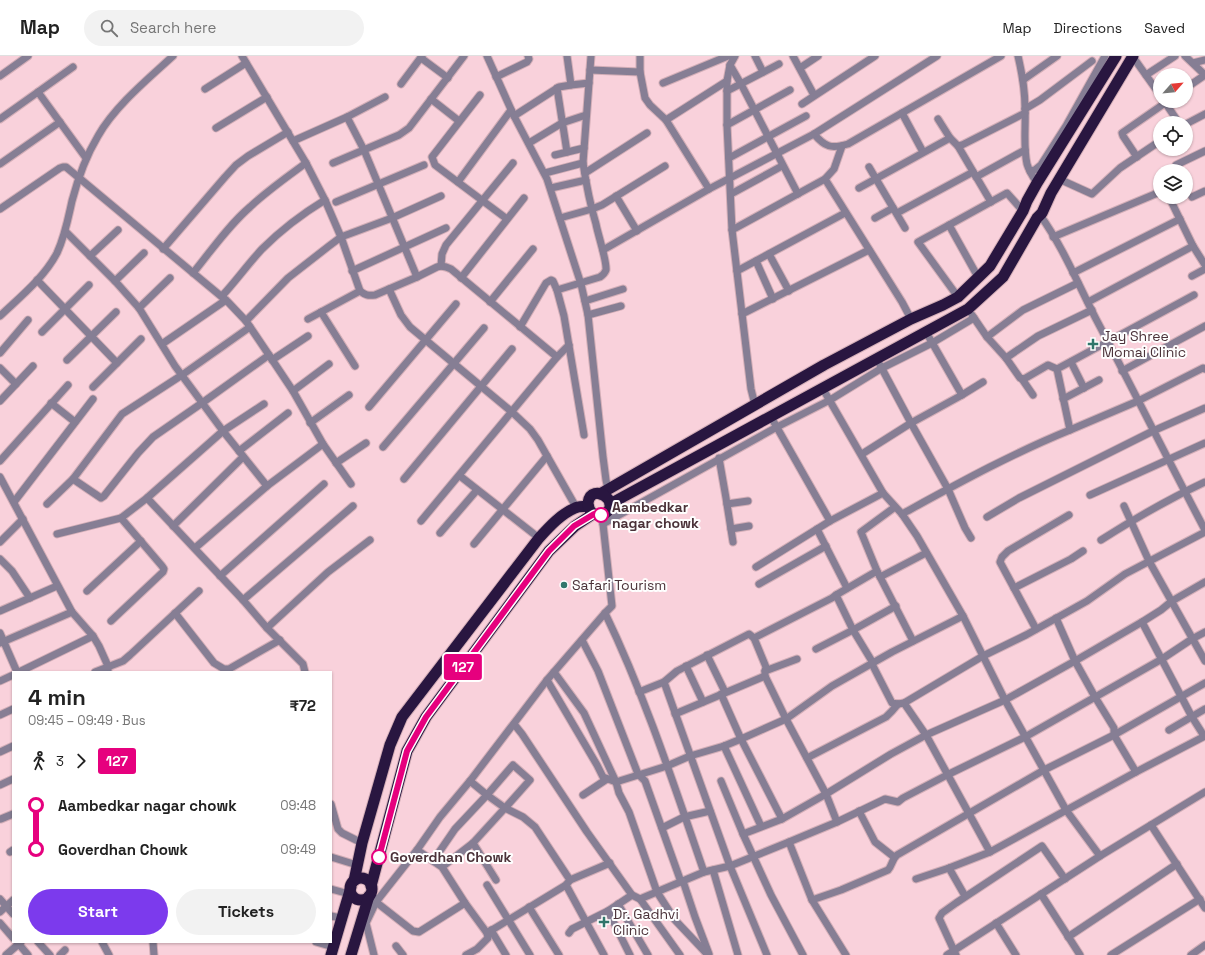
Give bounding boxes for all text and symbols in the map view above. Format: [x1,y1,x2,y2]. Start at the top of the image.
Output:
search box [84,10,364,46]
text: Map [20,15,60,40]
icon: search [98,17,120,39]
text: Search here [130,18,216,37]
text: Map [1002,19,1032,37]
text: Directions [1054,19,1122,37]
text: Saved [1144,19,1185,37]
north arrow [1153,68,1193,108]
map controls [1153,68,1193,204]
button: locate [1153,116,1193,156]
button: layers [1153,164,1193,204]
place label: Jay Shree Momai Clinic [1102,327,1186,361]
marker: Jay Shree Momai Clinic [1087,338,1099,350]
place label: Aambedkar nagar chowk [612,498,699,532]
marker: Aambedkar nagar chowk [593,507,609,523]
place label: Safari Tourism [572,576,666,594]
marker: Safari Tourism [559,580,569,590]
line badge: 127 [440,654,486,680]
text: 127 [452,658,474,676]
text: 4 min [28,683,86,711]
text: ₹72 [290,696,316,715]
text: 09:45 – 09:49 · Bus [28,712,146,729]
icon: walk [28,750,50,772]
icon: forward [70,750,92,772]
text: 127 [106,752,128,770]
text: 3 [56,753,64,770]
text: Aambedkar nagar chowk [58,796,237,815]
text: 09:48 [280,797,316,814]
text: Goverdhan Chowk [58,840,188,859]
text: 09:49 [280,841,316,858]
place label: Goverdhan Chowk [390,848,511,866]
marker: Goverdhan Chowk [371,849,387,865]
button: Start [28,889,168,935]
button: Tickets [176,889,316,935]
place label: Dr. Gadhvi Clinic [613,905,679,939]
marker: Dr. Gadhvi Clinic [598,916,610,928]

